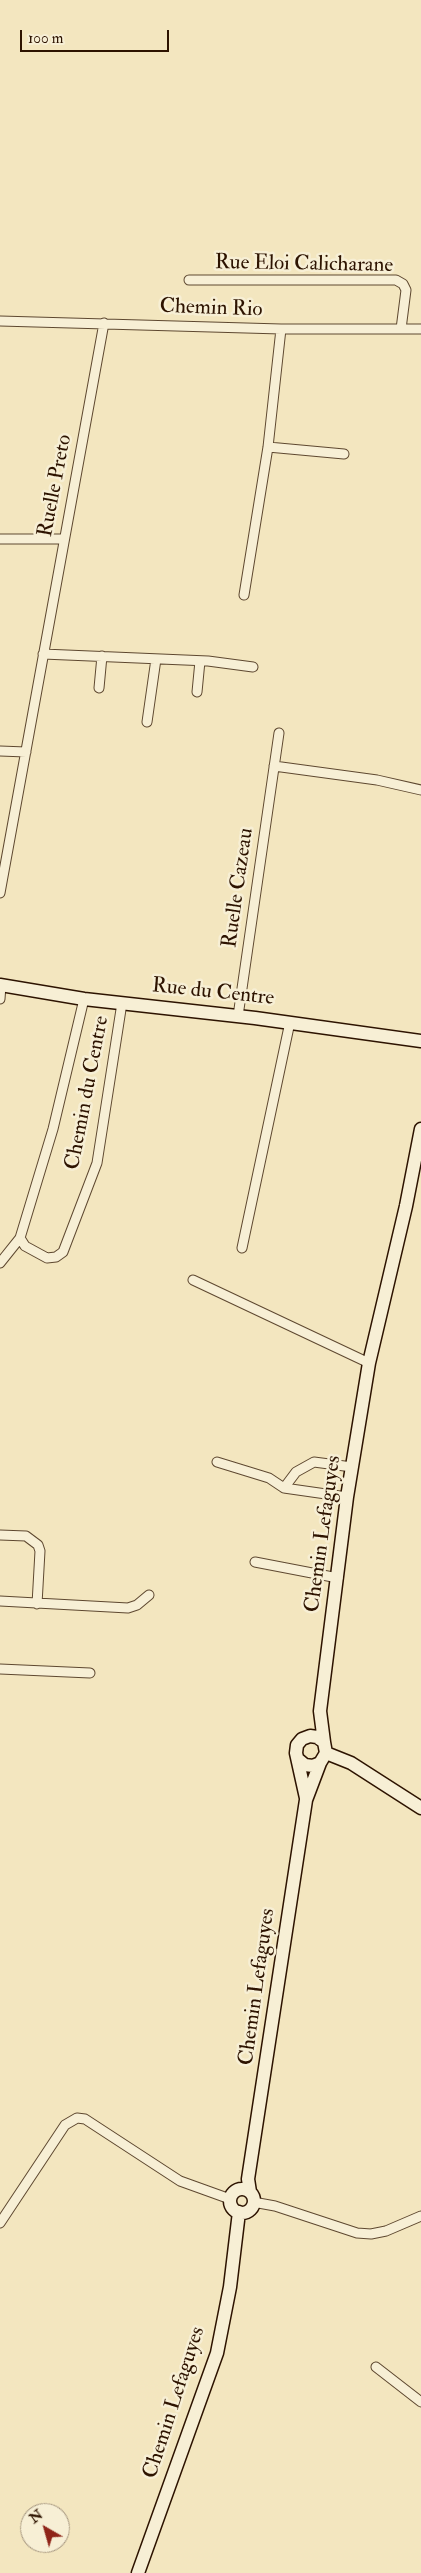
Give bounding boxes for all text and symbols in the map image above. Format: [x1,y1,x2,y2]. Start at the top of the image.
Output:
scale bar [22,20,171,52]
text: 100 m [28,29,63,48]
street label: Rue Eloi Calicharane [215,251,393,279]
street label: Chemin Rio [159,295,263,323]
street label: Ruelle Preto [34,433,78,539]
street label: Ruelle Cazeau [218,826,260,950]
street label: Rue du Centre [151,974,275,1012]
street label: Chemin du Centre [61,1014,115,1172]
street label: Chemin Lefaguyes [301,1454,347,1614]
street label: Chemin Lefaguyes [235,1907,281,2067]
street label: Chemin Lefaguyes [139,2324,211,2482]
north arrow [20,2503,70,2553]
text: N [26,2506,46,2527]

